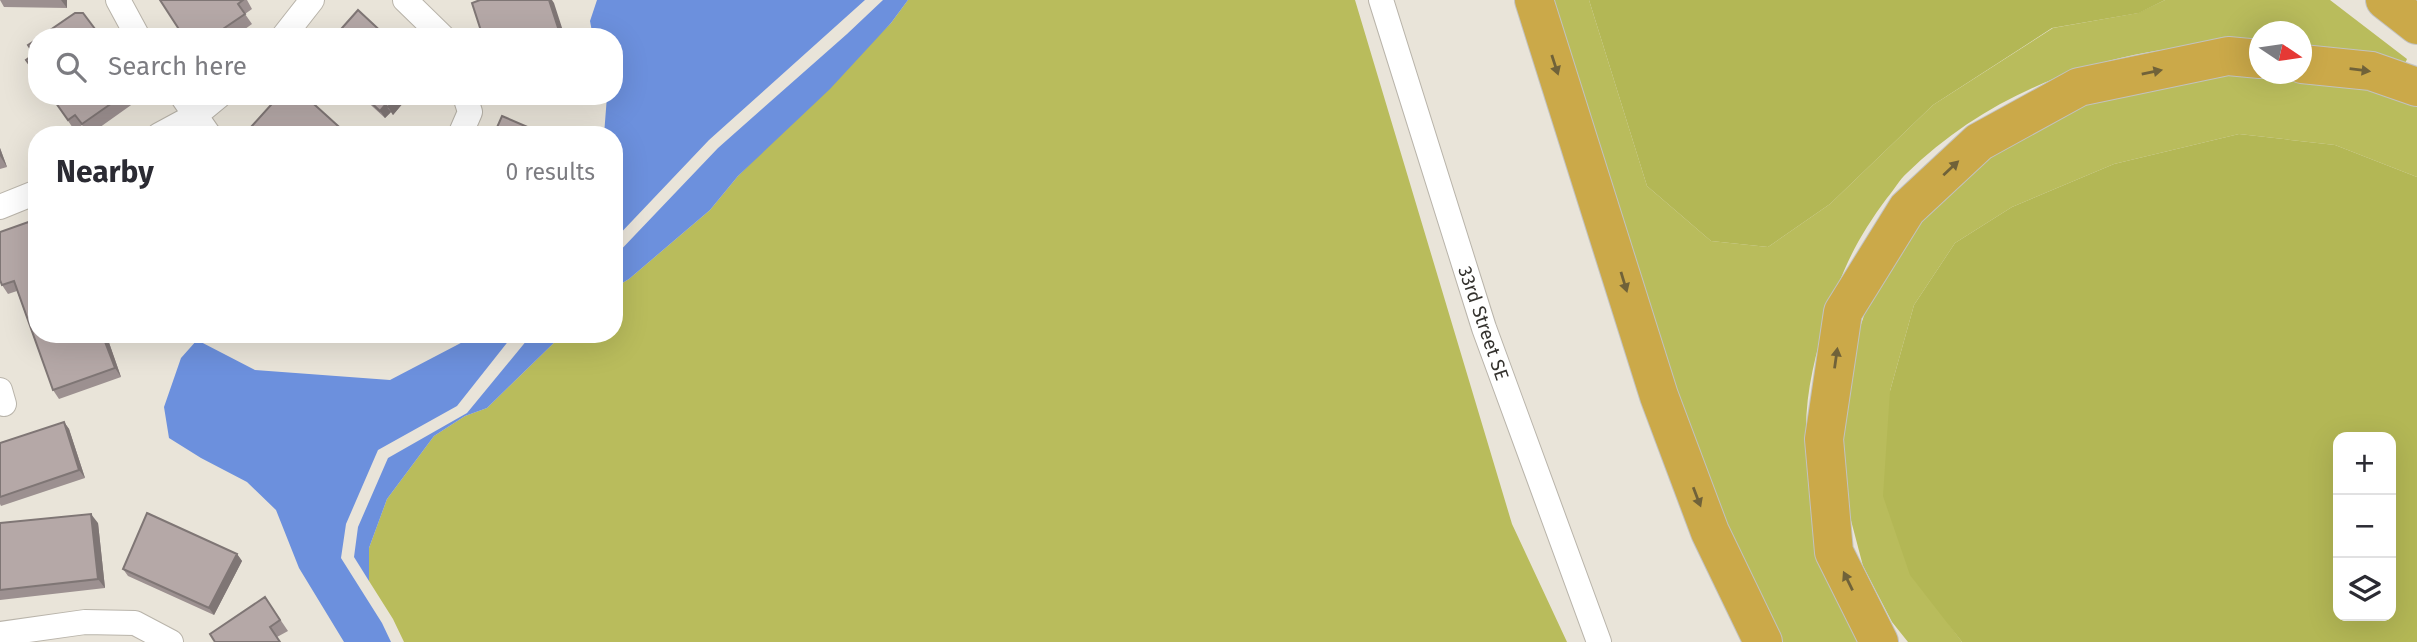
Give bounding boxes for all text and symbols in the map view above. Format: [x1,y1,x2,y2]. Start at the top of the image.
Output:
north arrow [2249,21,2312,84]
search box [28,28,623,105]
icon: search [52,48,90,86]
text: Search here [108,51,247,82]
one-way arrow [1550,55,1561,76]
one-way arrow [2350,64,2372,75]
one-way arrow [2141,66,2163,77]
text: Nearby [56,154,154,190]
text: 0 results [505,158,595,186]
one-way arrow [1942,161,1959,177]
street label: 33rd Street SE [1453,263,1514,383]
one-way arrow [1619,272,1629,293]
one-way arrow [1831,347,1842,369]
map controls [2333,432,2396,621]
button: + [2333,432,2396,495]
one-way arrow [1692,487,1703,508]
button: − [2333,495,2396,558]
button: layers [2333,558,2396,621]
one-way arrow [1843,571,1854,591]

